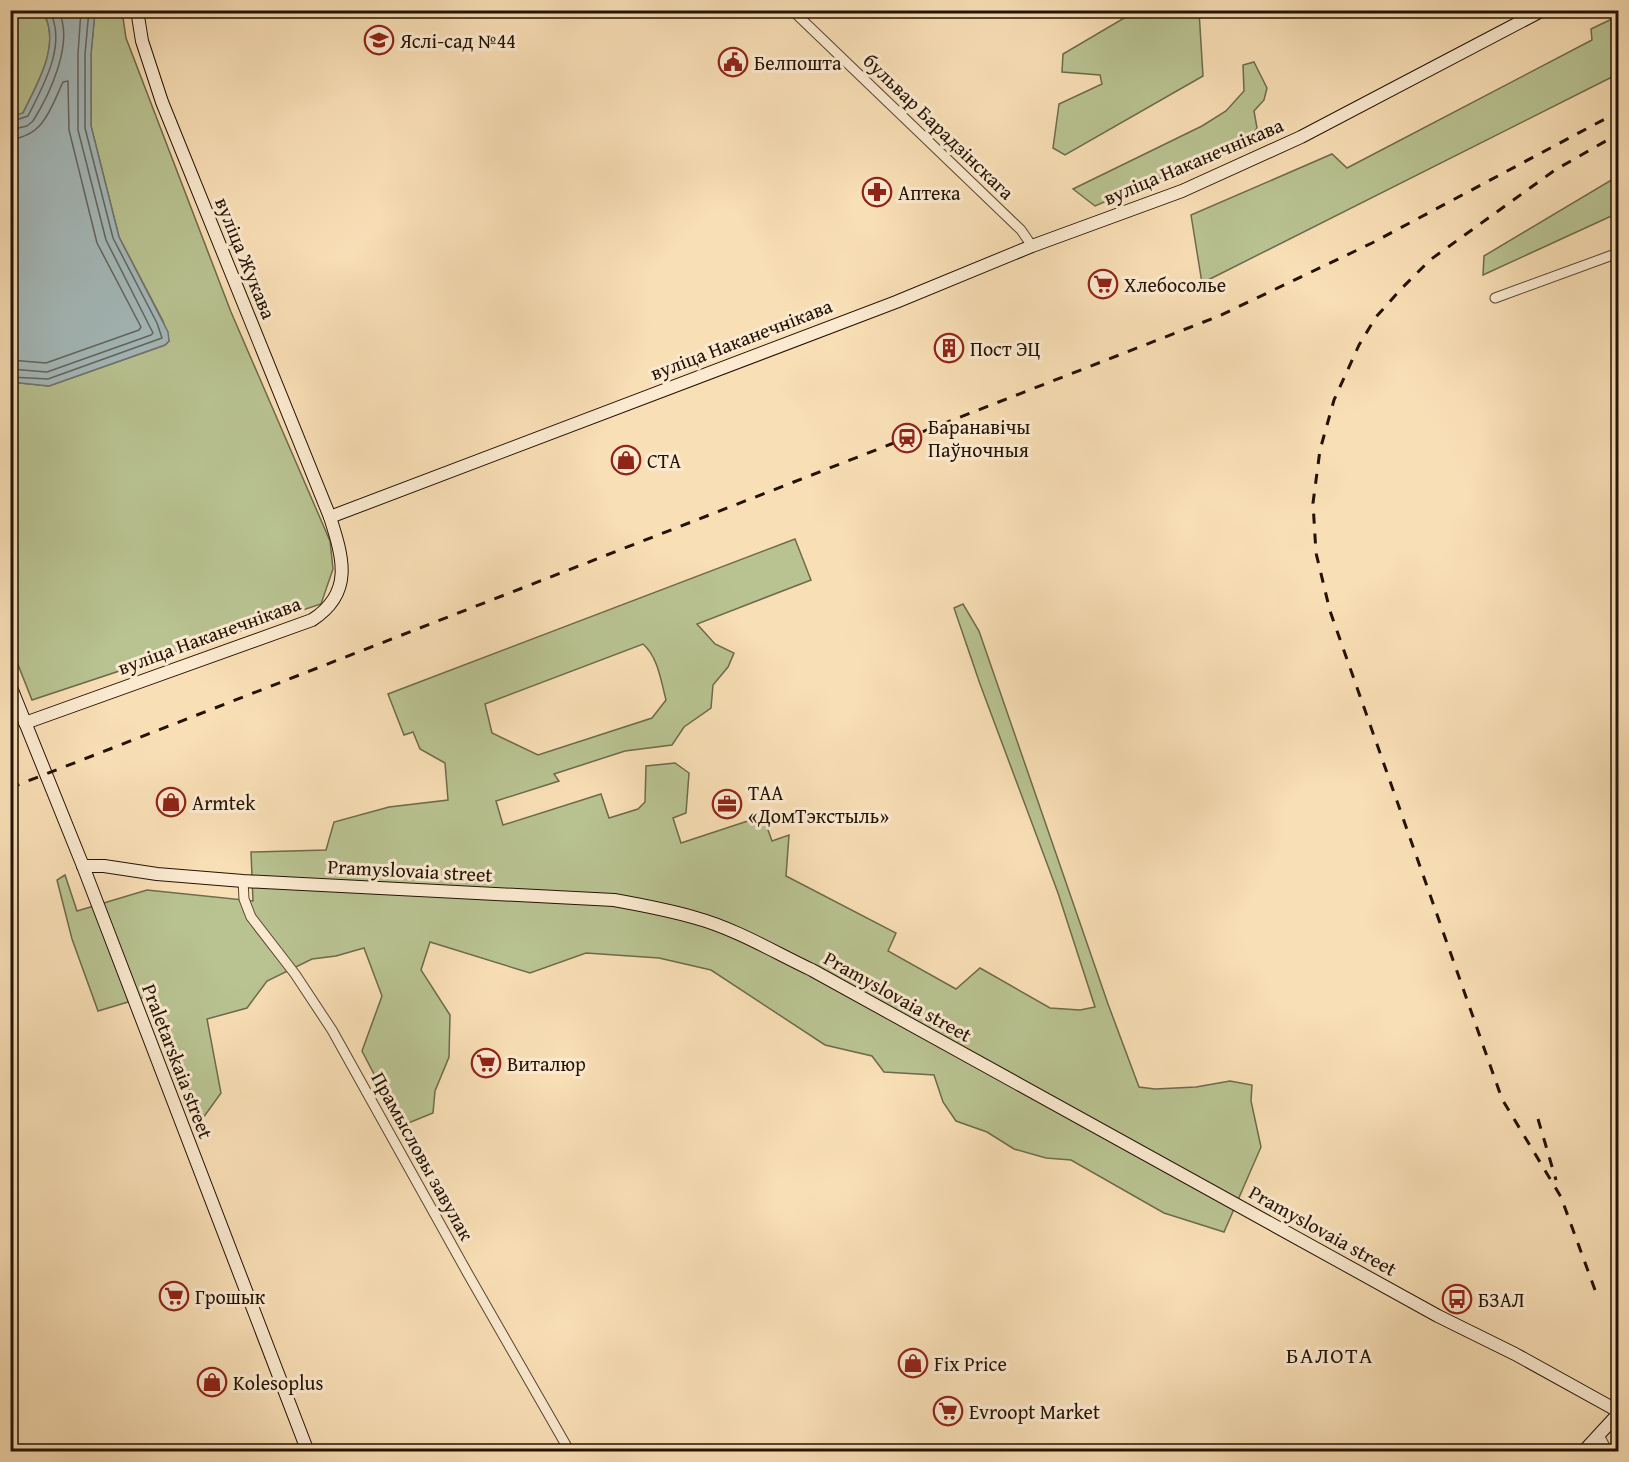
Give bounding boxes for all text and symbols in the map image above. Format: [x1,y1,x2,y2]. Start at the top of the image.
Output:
school or university icon: Яслі-сад №44 [363,24,395,56]
place label: Яслі-сад №44 [399,26,516,55]
public building icon: Белпошта [717,46,749,78]
street label: бульвар Барадзінскага [857,46,1021,206]
place label: Белпошта [754,48,842,77]
street label: вуліца Наканечнікава [1099,110,1288,212]
pharmacy icon: Аптека [861,176,893,208]
place label: Аптека [898,178,961,207]
street label: вуліца Жукава [208,193,284,324]
supermarket icon: Хлебосолье [1087,268,1119,300]
place label: Хлебосолье [1124,270,1226,299]
street label: вуліца Наканечнікава [646,291,837,387]
building icon: Пост ЭЦ [933,332,965,364]
place label: Пост ЭЦ [970,334,1040,363]
place label: Баранавічы Паўночныя [928,412,1030,464]
station icon: Баранавічы Паўночныя [891,422,923,454]
shop icon: СТА [610,444,642,476]
place label: СТА [647,446,681,475]
street label: вуліца Наканечнікава [113,588,305,682]
place label: ТАА «ДомТэкстыль» [748,778,889,830]
shop icon: Armtek [155,786,187,818]
place label: Armtek [192,788,256,817]
office icon: ТАА «ДомТэкстыль» [711,788,743,820]
street label: Pramyslovaia street [327,851,493,889]
street label: Pramyslovaia street [819,943,977,1049]
street label: Praletarskaia street [135,979,221,1143]
supermarket icon: Виталюр [470,1047,502,1079]
place label: Виталюр [507,1049,586,1078]
street label: Прамысловы завулак [365,1066,482,1246]
street label: Pramyslovaia street [1244,1177,1402,1283]
supermarket icon: Грошык [158,1280,190,1312]
place label: Грошык [195,1282,266,1311]
bus stop icon: БЗАЛ [1441,1283,1473,1315]
place label: БЗАЛ [1478,1285,1525,1314]
district label: БАЛОТА [1286,1339,1374,1371]
shop icon: Fix Price [897,1347,929,1379]
place label: Fix Price [934,1349,1007,1378]
shop icon: Kolesoplus [196,1366,228,1398]
place label: Kolesoplus [233,1368,323,1397]
supermarket icon: Evroopt Market [932,1395,964,1427]
place label: Evroopt Market [969,1397,1100,1426]

